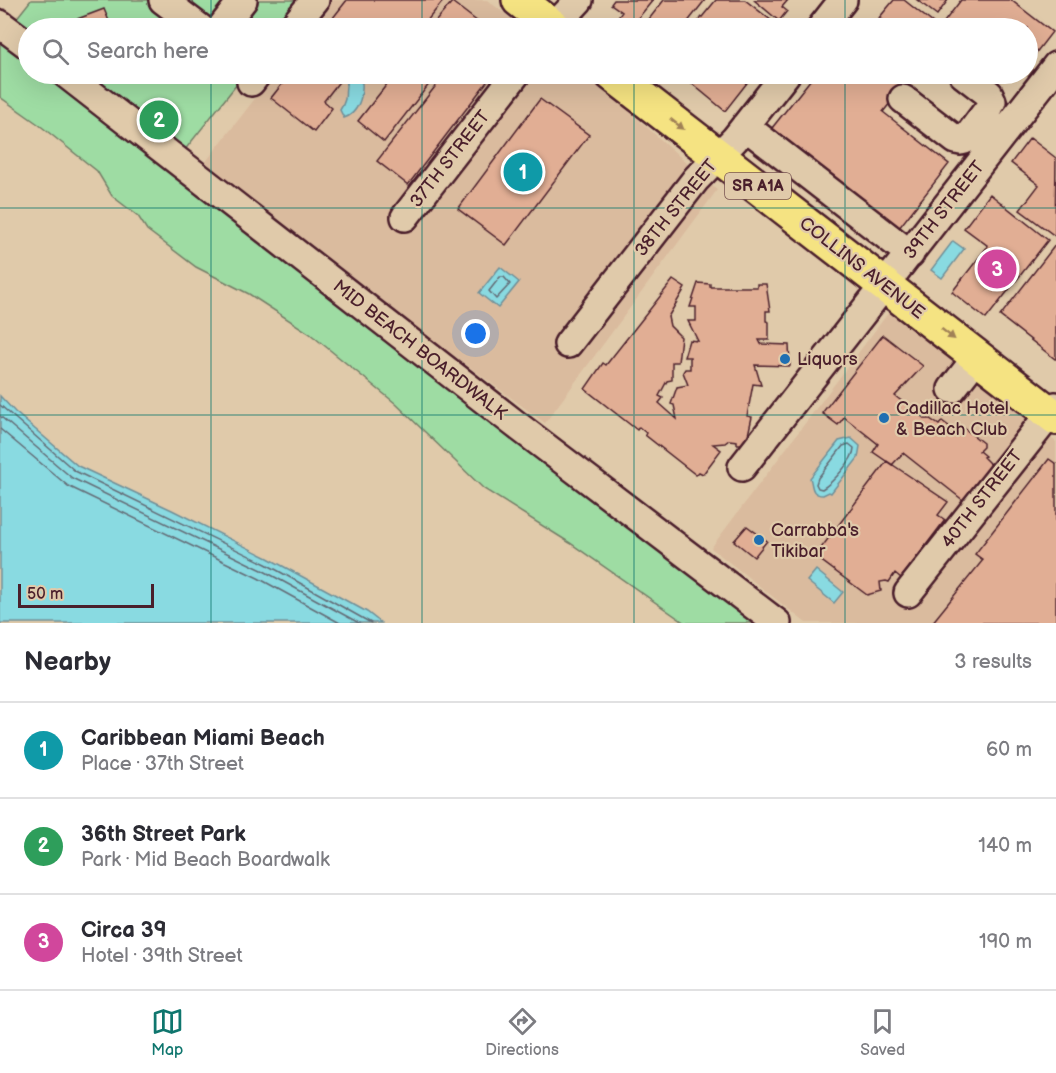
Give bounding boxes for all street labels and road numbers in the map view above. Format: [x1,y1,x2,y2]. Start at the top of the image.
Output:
street label: 37TH STREET [406,106,494,212]
street label: 38TH STREET [630,155,722,261]
street label: 39TH STREET [899,157,989,263]
road number: SR A1A [725,173,791,199]
street label: COLLINS AVENUE [795,213,929,323]
street label: MID BEACH BOARDWALK [329,276,511,425]
street label: 40TH STREET [937,446,1027,552]

